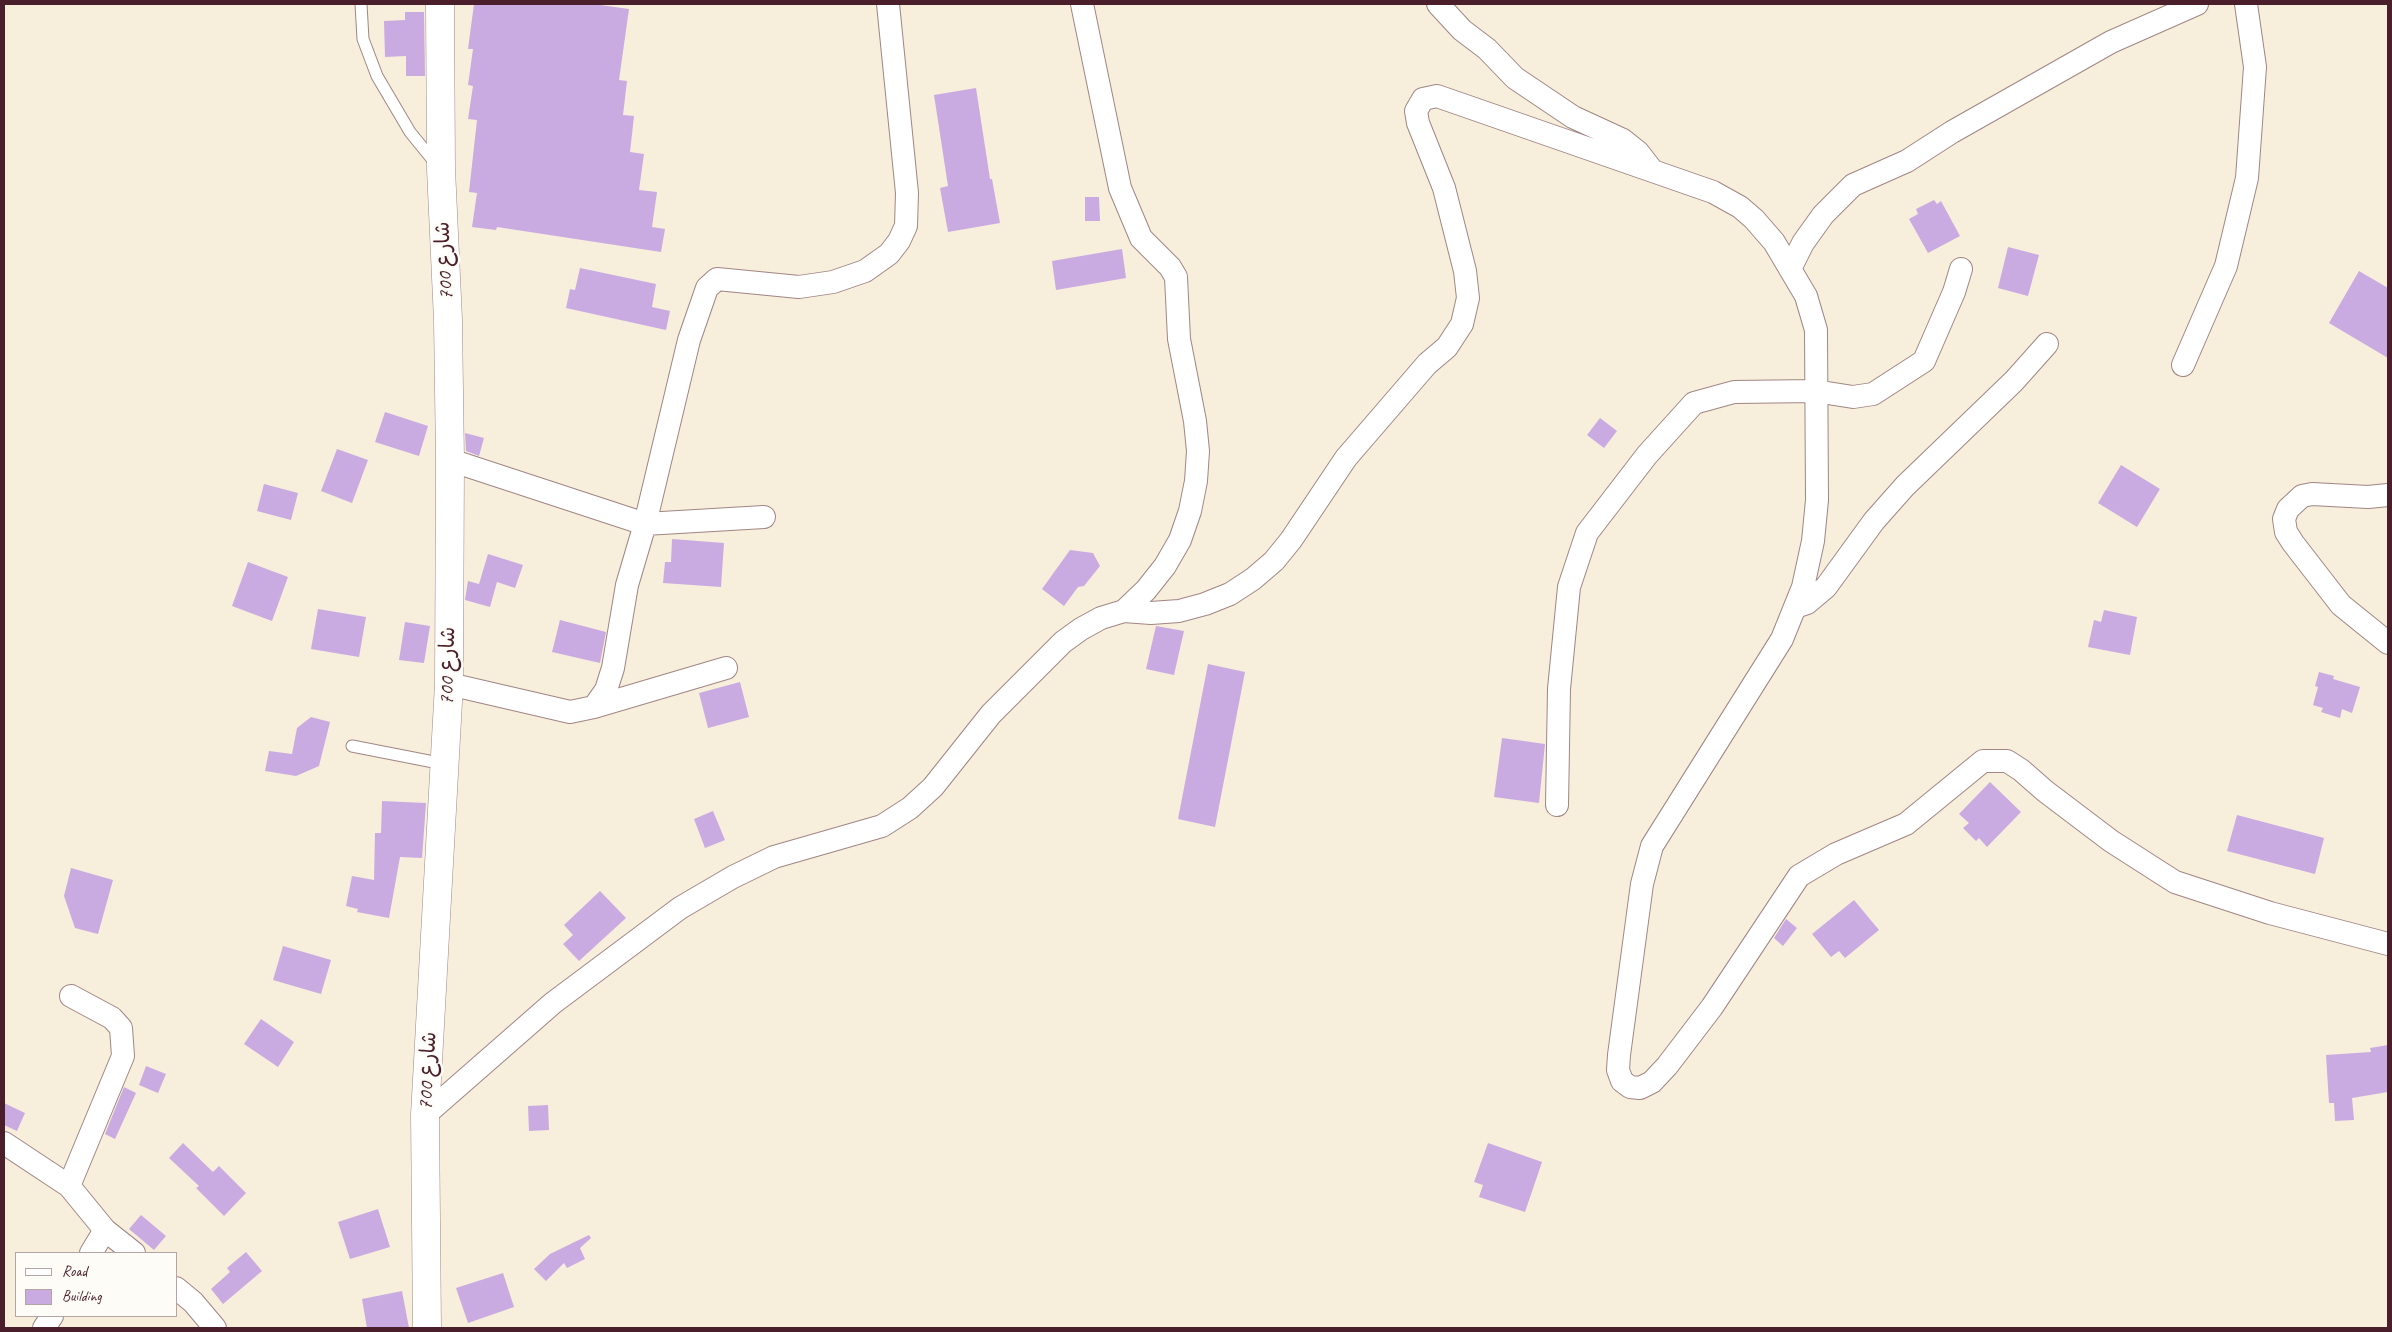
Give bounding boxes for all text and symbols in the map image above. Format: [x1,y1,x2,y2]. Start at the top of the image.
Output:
street label: شارع 700 [430,221,460,301]
street label: شارع 700 [435,626,461,706]
street label: شارع 700 [413,1031,443,1111]
legend [15,1252,178,1317]
text: Road [62,1262,87,1281]
text: Building [62,1287,101,1306]

